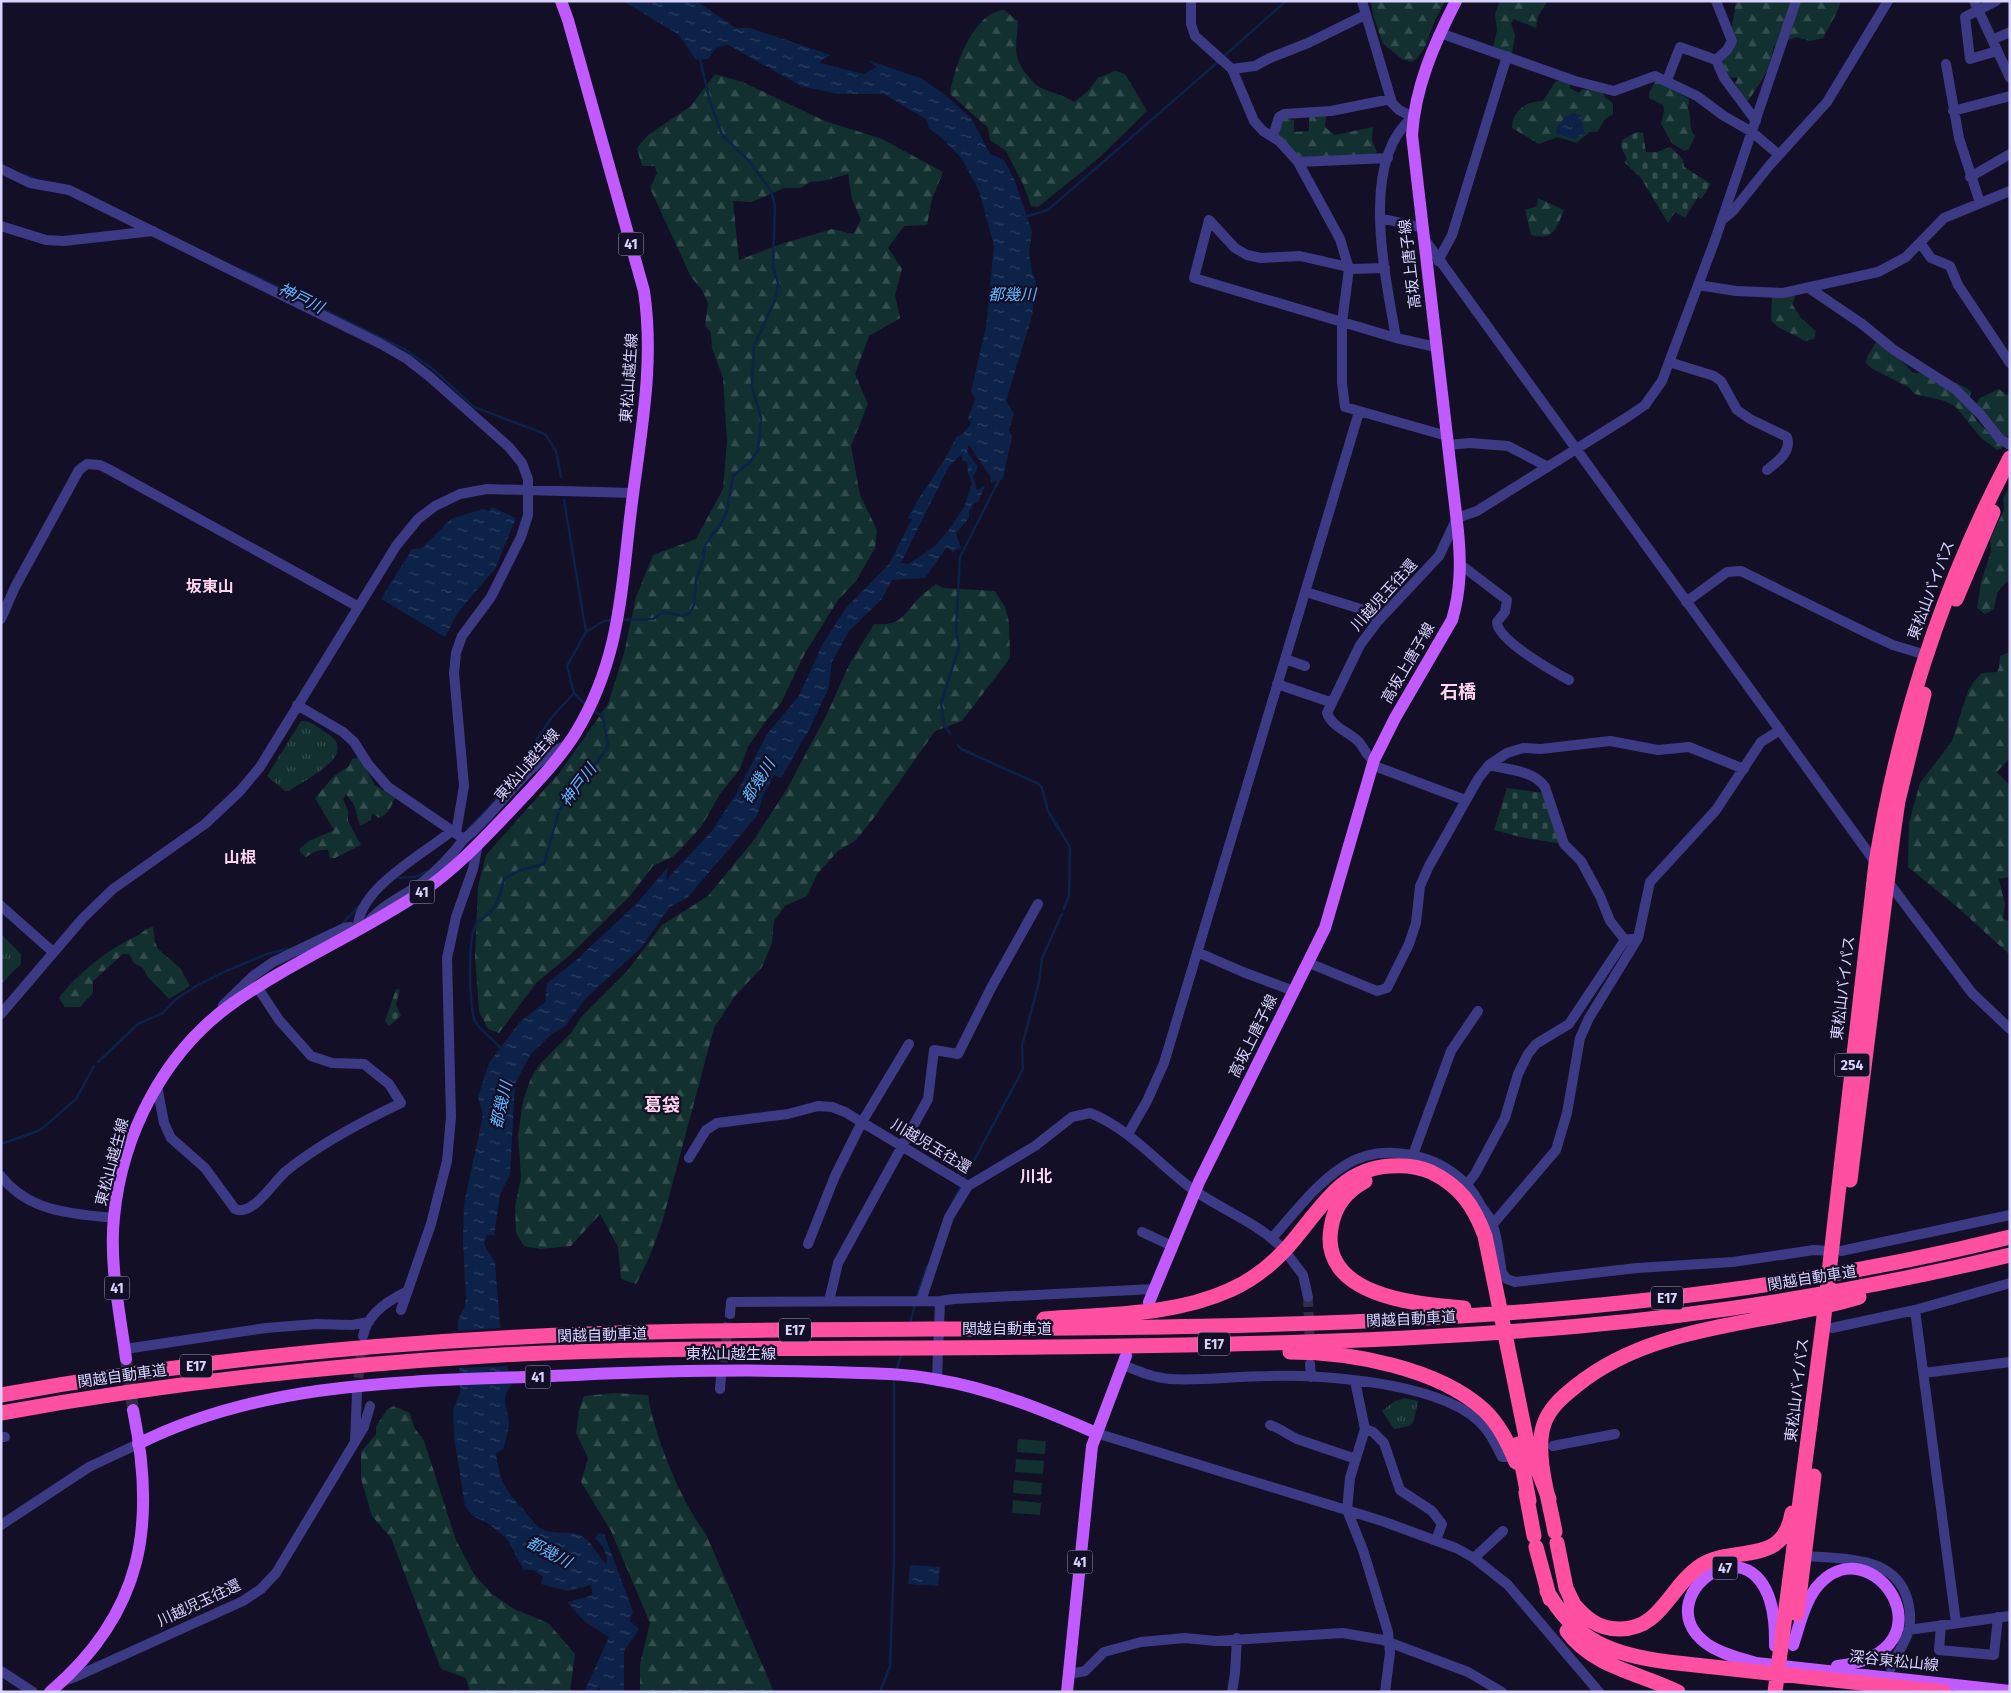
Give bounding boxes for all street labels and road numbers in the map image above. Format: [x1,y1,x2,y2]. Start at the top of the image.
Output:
street label: 高坂上唐子線 [1396,218,1424,310]
road number: 41 [618,232,644,255]
street label: 東松山越生線 [617,332,641,424]
street label: 東松山バイパス [1904,538,1958,642]
street label: 川越児玉往還 [1347,556,1421,634]
street label: 高坂上唐子線 [1378,620,1438,706]
street label: 東松山越生線 [491,725,563,805]
road number: 41 [410,880,434,904]
street label: 東松山バイパス [1828,935,1858,1041]
street label: 高坂上唐子線 [1225,992,1281,1080]
road number: 254 [1834,1054,1870,1076]
street label: 川越児玉往還 [888,1115,974,1177]
street label: 東松山越生線 [92,1116,132,1208]
street label: 関越自動車道 [1766,1262,1858,1294]
road number: 41 [104,1276,130,1300]
road number: E17 [1651,1286,1683,1310]
street label: 関越自動車道 [1366,1308,1456,1330]
road number: E17 [779,1318,811,1342]
street label: 関越自動車道 [962,1320,1052,1338]
street label: 関越自動車道 [557,1324,647,1346]
road number: E17 [1198,1332,1230,1356]
street label: 東松山バイパス [1782,1337,1812,1443]
street label: 東松山越生線 [686,1345,776,1363]
road number: E17 [180,1354,212,1378]
street label: 関越自動車道 [76,1361,168,1391]
road number: 41 [526,1365,550,1388]
road number: 41 [1068,1550,1092,1574]
road number: 47 [1712,1556,1738,1580]
street label: 川越児玉往還 [154,1576,244,1630]
street label: 深谷東松山線 [1848,1647,1940,1675]

